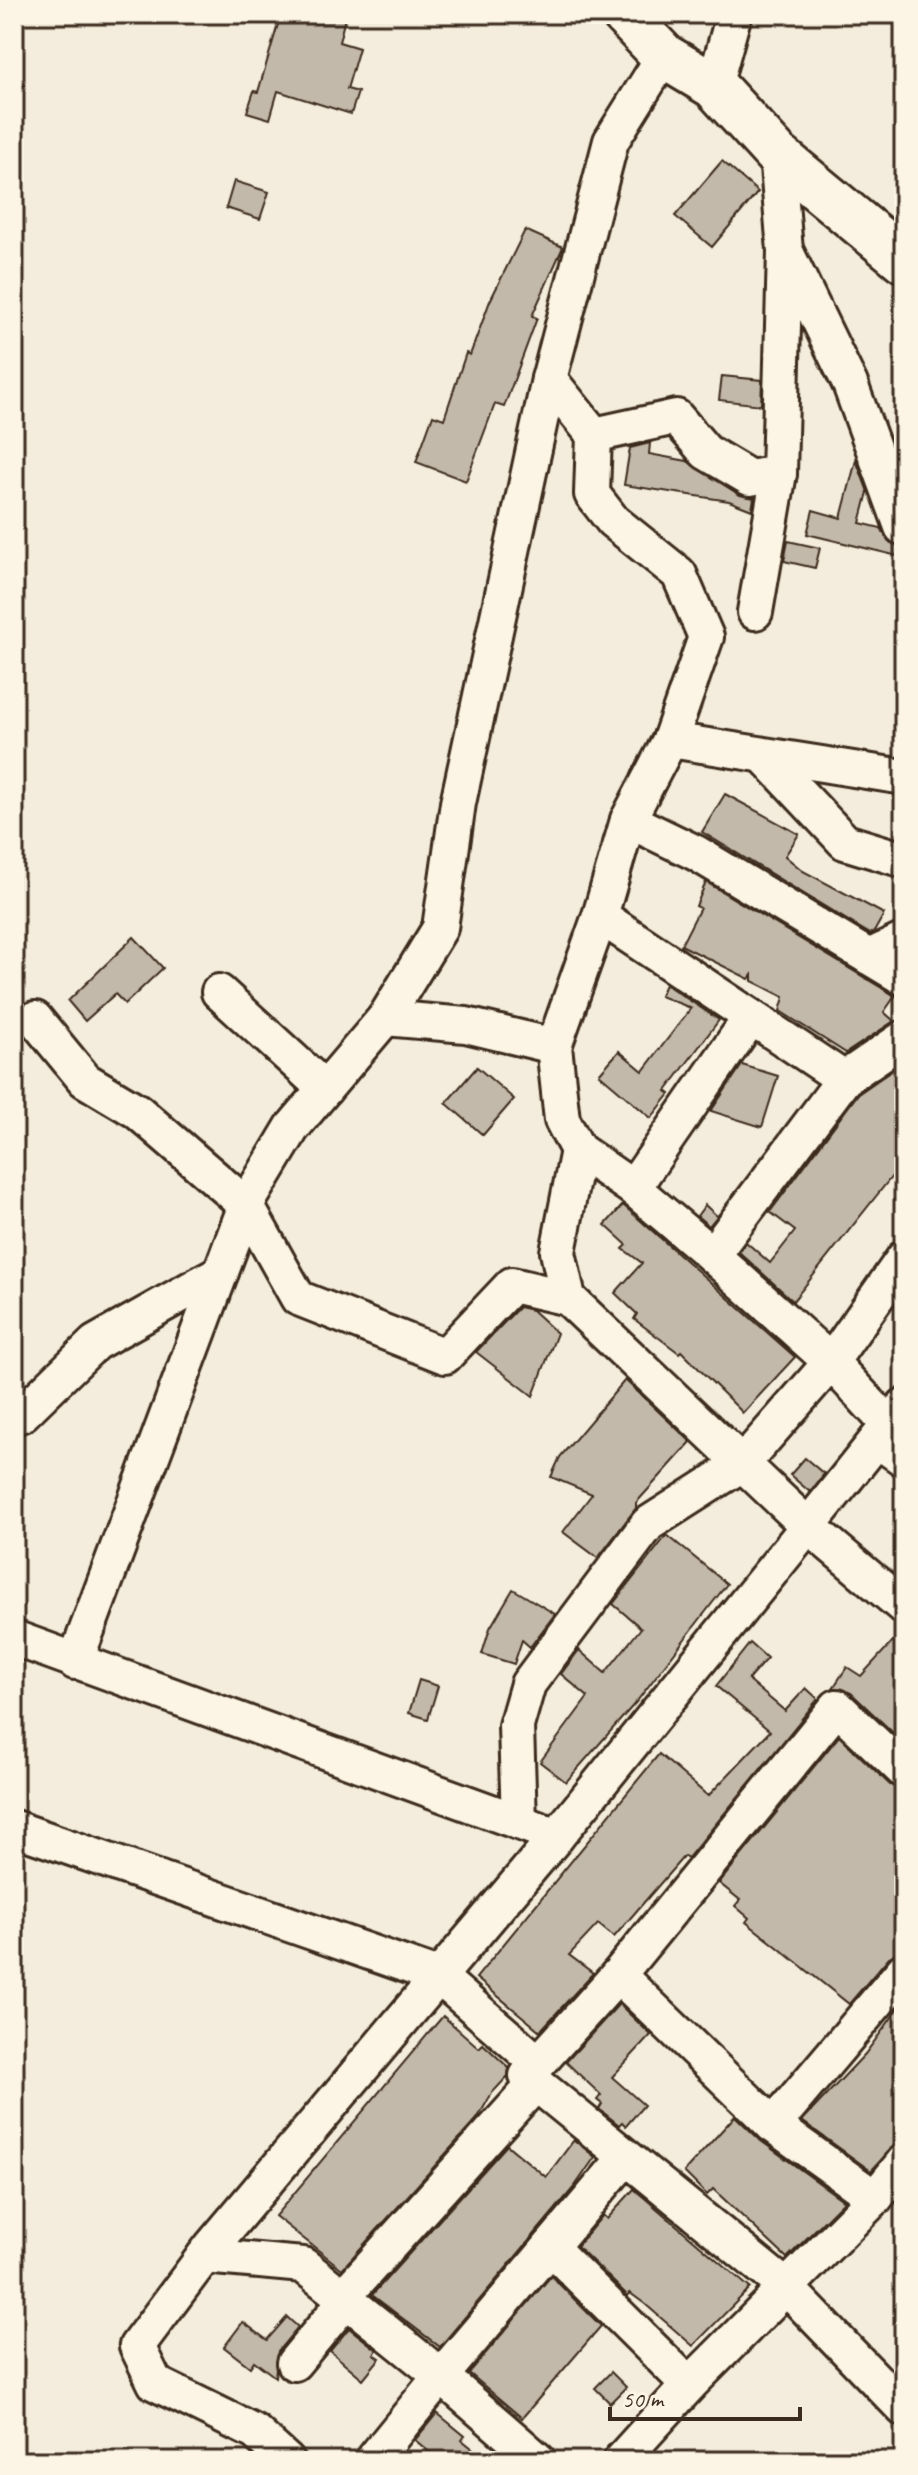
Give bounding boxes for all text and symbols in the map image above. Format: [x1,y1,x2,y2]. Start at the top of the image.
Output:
scale bar [610,2371,800,2421]
text: 50 m [622,2384,665,2414]

